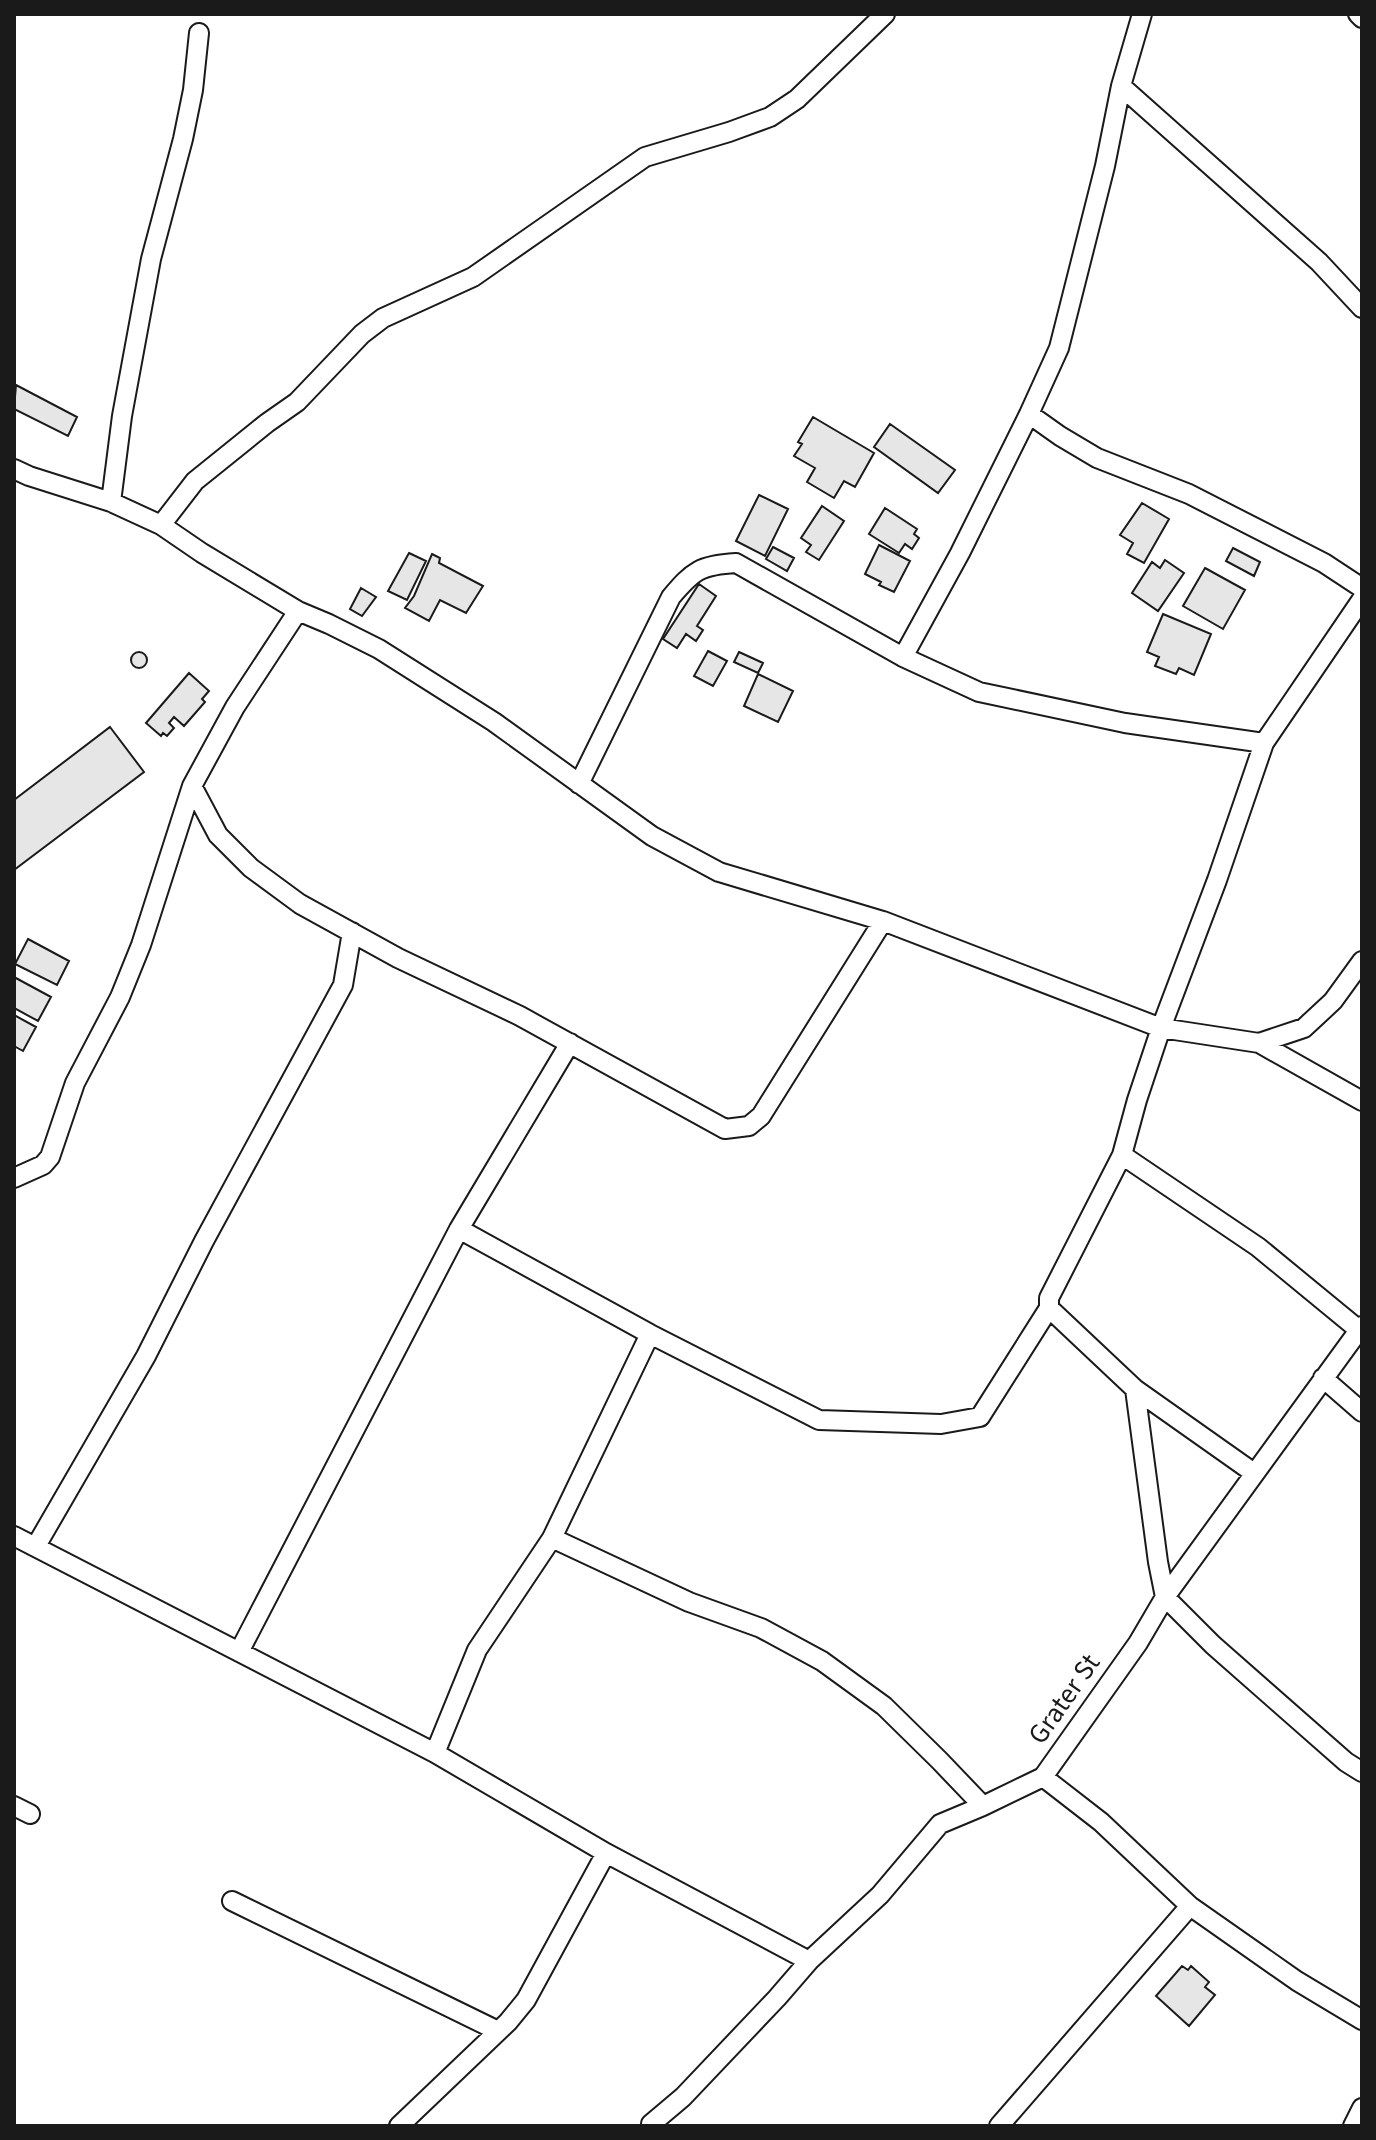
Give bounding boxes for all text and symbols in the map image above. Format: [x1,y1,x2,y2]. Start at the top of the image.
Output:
street label: Grater St [1018,1645,1110,1752]

